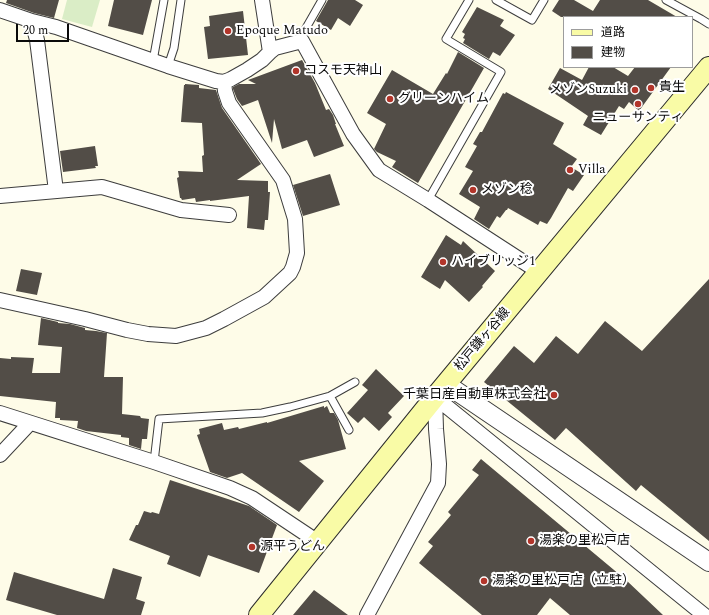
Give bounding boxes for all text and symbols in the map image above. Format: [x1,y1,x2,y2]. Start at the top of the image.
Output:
scale bar [18,16,71,42]
legend [563,16,693,68]
text: 20 m [23,21,48,40]
place label: Epoque Matudo [236,23,328,39]
text: 道路 [601,23,625,42]
marker: Epoque Matudo [223,26,233,36]
text: 建物 [601,43,625,62]
place label: コスモ天神山 [304,63,382,79]
marker: コスモ天神山 [291,66,301,76]
place label: 貴生 [659,80,685,96]
place label: メゾンSuzuki [549,82,627,98]
marker: 貴生 [646,83,656,93]
marker: メゾンSuzuki [630,85,640,95]
place label: グリーンハイム [398,91,489,107]
marker: グリーンハイム [385,94,395,104]
marker: ニューサンティ [633,99,643,109]
place label: ニューサンティ [593,110,683,126]
place label: Villa [578,162,606,178]
marker: Villa [565,165,575,175]
place label: メゾン稔 [481,182,533,198]
marker: メゾン稔 [468,185,478,195]
place label: ハイブリッジ1 [451,254,535,270]
marker: ハイブリッジ1 [438,257,448,267]
street label: 松戸鎌ヶ谷線 [452,305,514,375]
place label: 千葉日産自動車株式会社 [403,387,546,403]
marker: 千葉日産自動車株式会社 [549,390,559,400]
place label: 湯楽の里松戸店 [539,533,630,549]
marker: 湯楽の里松戸店 [526,536,536,546]
place label: 源平うどん [260,539,325,555]
marker: 源平うどん [247,542,257,552]
place label: 湯楽の里松戸店（立駐） [492,573,635,589]
marker: 湯楽の里松戸店（立駐） [479,576,489,586]

